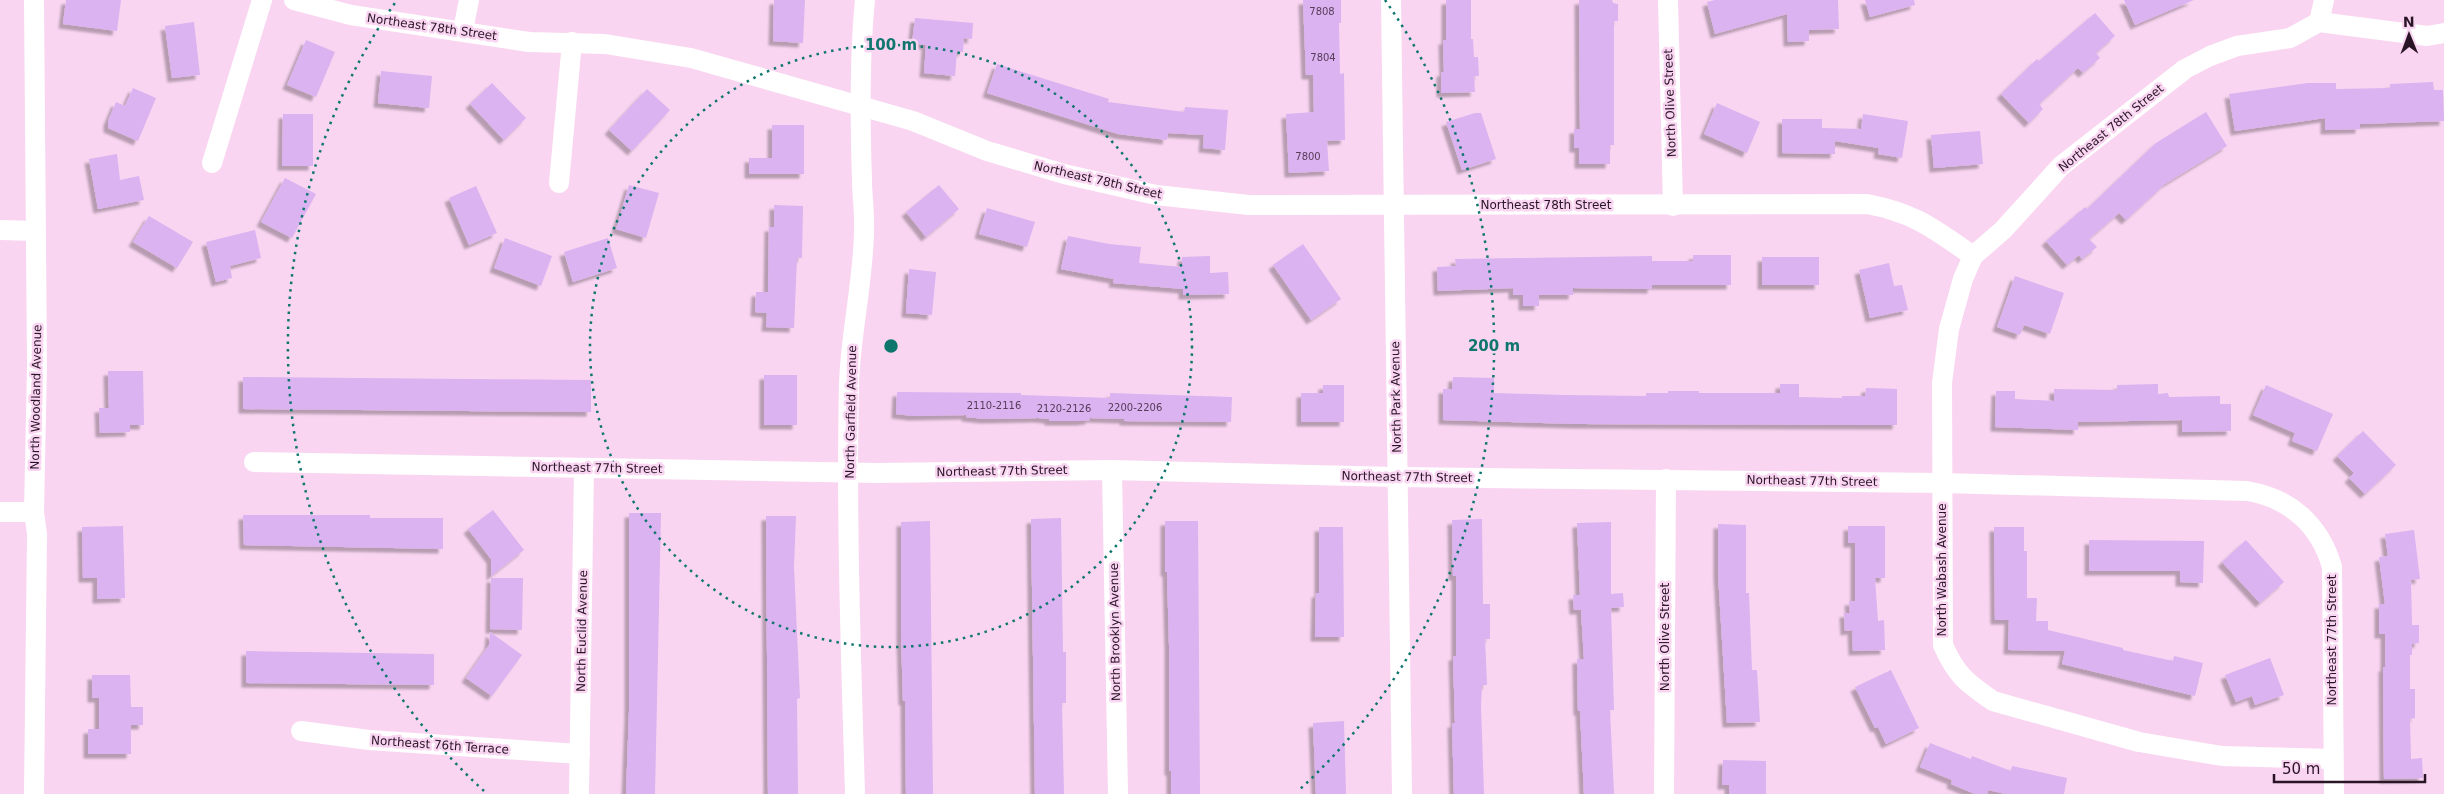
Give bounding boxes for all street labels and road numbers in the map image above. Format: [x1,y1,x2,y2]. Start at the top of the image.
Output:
street label: Northeast 78th Street [366,11,498,43]
street label: North Olive Street [1661,48,1679,157]
street label: Northeast 78th Street [2056,81,2167,175]
street label: Northeast 78th Street [1033,158,1164,202]
street label: Northeast 78th Street [1481,198,1612,212]
street label: North Woodland Avenue [28,324,44,470]
street label: North Park Avenue [1388,341,1404,453]
street label: North Garfield Avenue [843,345,859,479]
street label: Northeast 77th Street [531,460,663,476]
street label: Northeast 77th Street [936,463,1068,479]
street label: Northeast 77th Street [1341,469,1473,485]
street label: Northeast 77th Street [1746,473,1878,489]
street label: North Wabash Avenue [1935,503,1949,637]
street label: North Brooklyn Avenue [1107,563,1123,701]
street label: North Euclid Avenue [574,570,590,692]
street label: Northeast 77th Street [2325,574,2339,705]
street label: North Olive Street [1658,583,1672,691]
street label: Northeast 76th Terrace [371,733,509,757]

